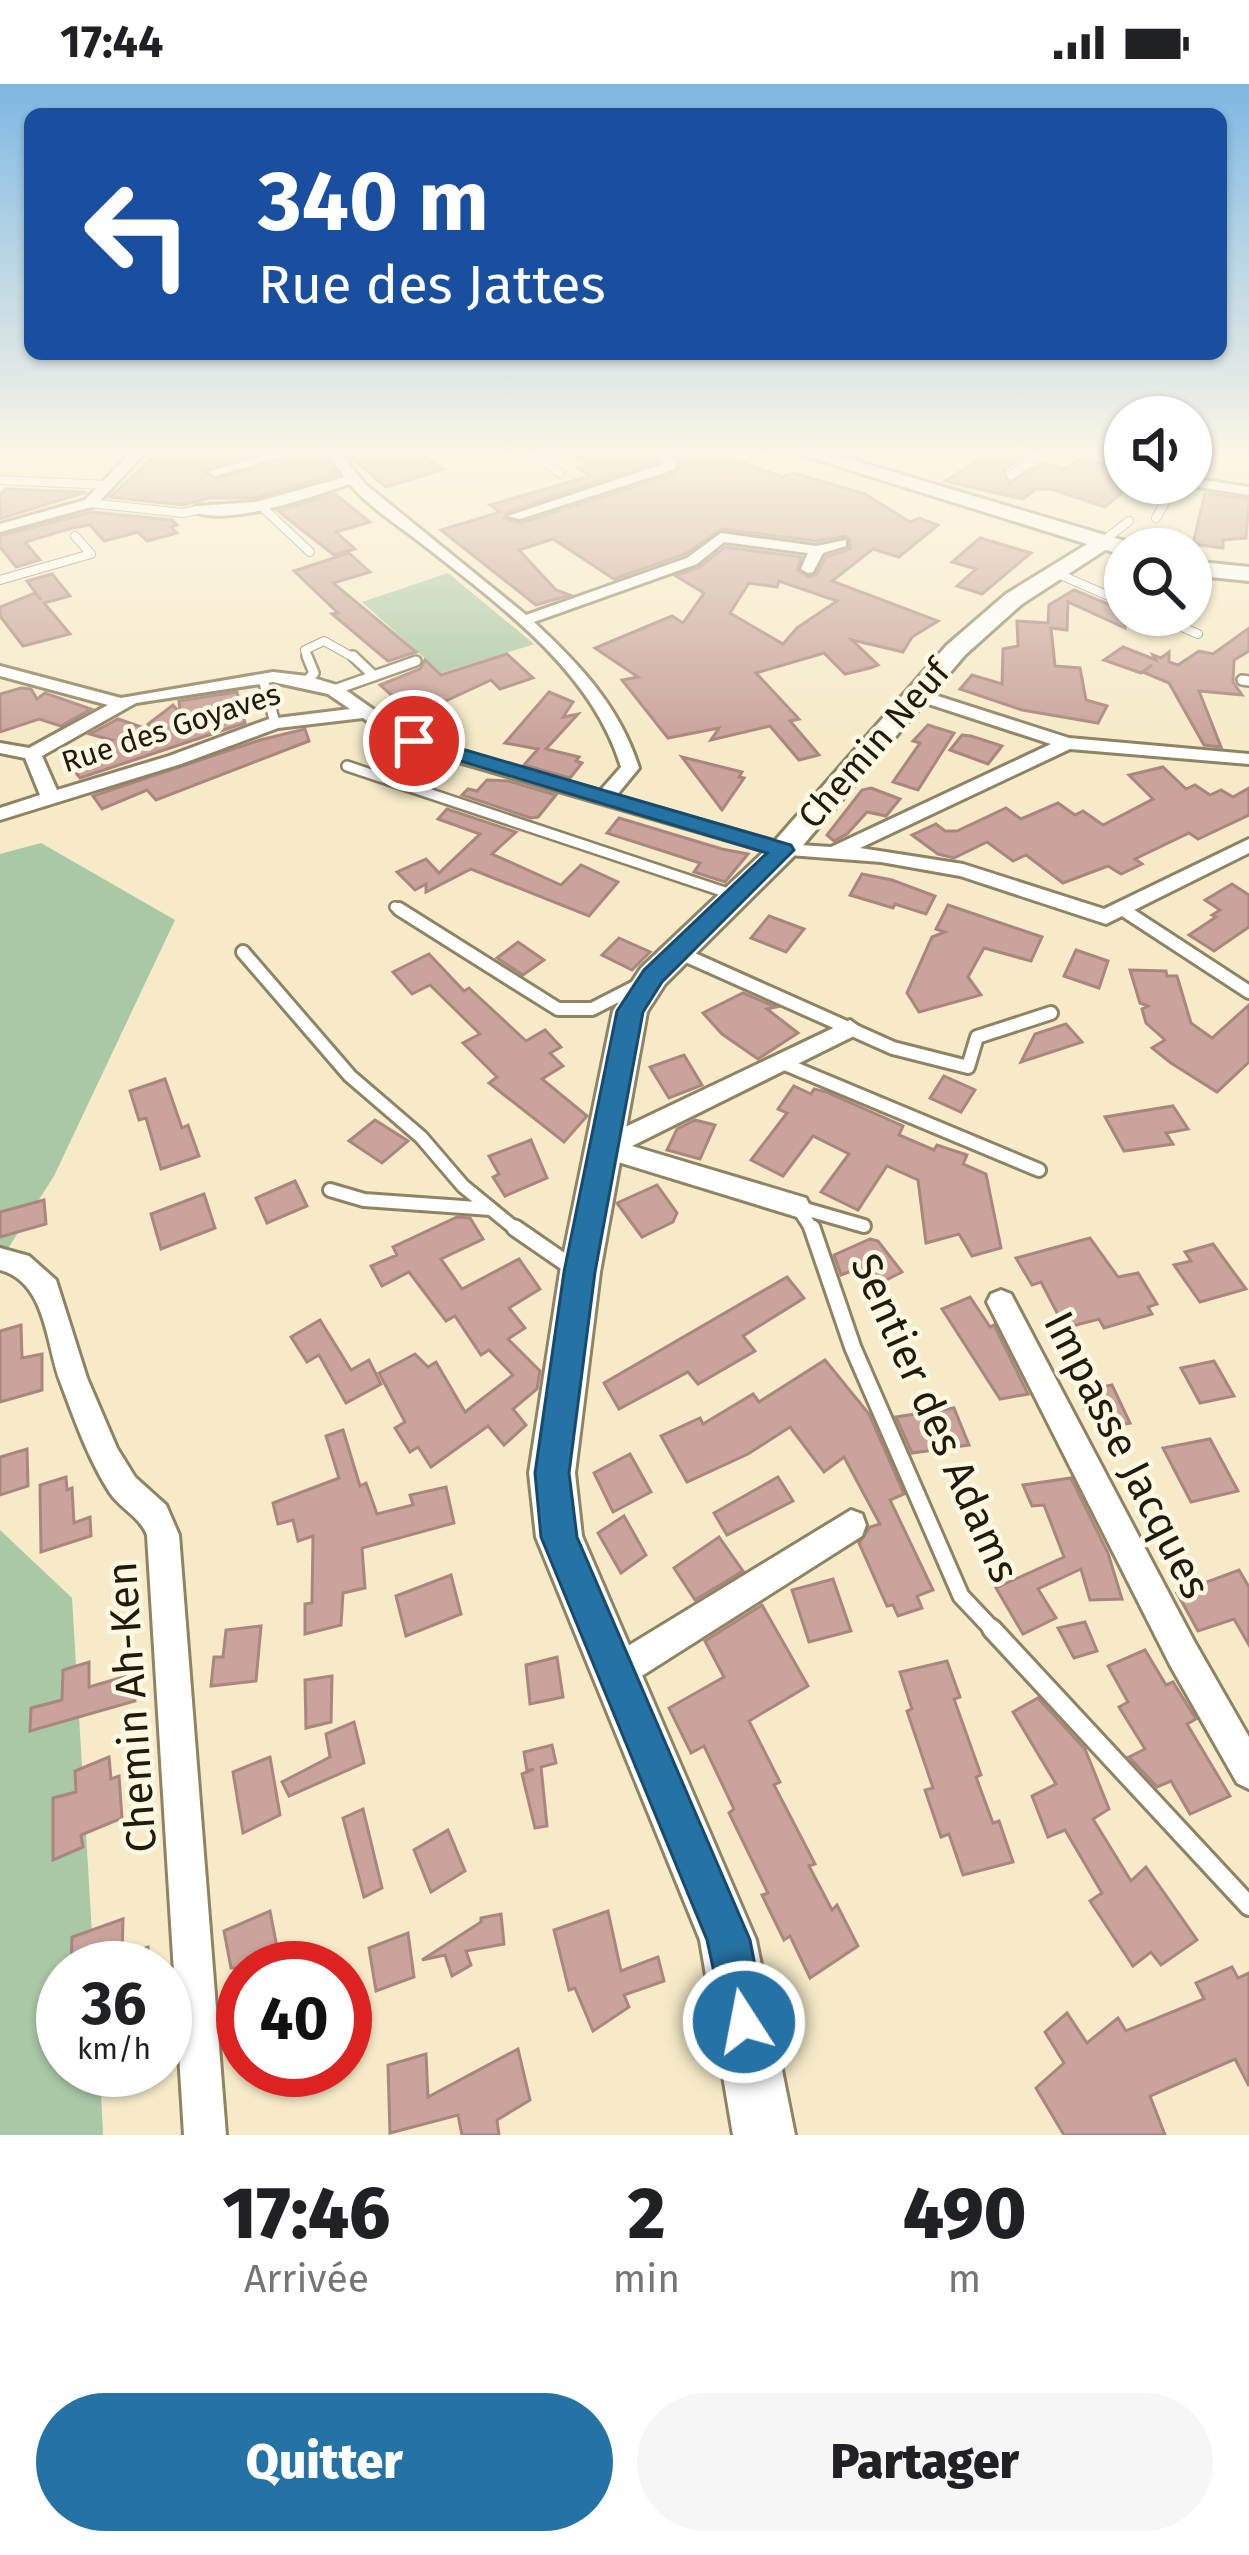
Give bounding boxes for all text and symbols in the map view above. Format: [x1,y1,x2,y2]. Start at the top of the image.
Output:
text: 17:44 [60,15,163,69]
text: 340 m [258,151,489,252]
icon: left [60,156,216,312]
text: Rue des Jattes [258,253,606,317]
map controls [1104,396,1212,636]
button: sound [1104,396,1212,504]
button: search [1104,528,1212,636]
street label: Chemin Neuf [789,648,961,837]
street label: Rue des Goyaves [57,676,285,780]
pin [363,690,465,792]
icon: arrive [381,708,447,774]
street label: Sentier des Adams [840,1246,1030,1590]
street label: Impasse Jacques [1033,1303,1221,1607]
street label: Chemin Ah-Ken [97,1560,167,1854]
speed limit sign: 40 [216,1941,372,2097]
position arrow [681,1959,807,2085]
text: 36 [81,1968,147,2040]
text: km/h [77,2031,151,2067]
text: 17:46 [223,2171,390,2257]
text: 2 [628,2171,665,2257]
text: 490 [903,2171,1026,2257]
text: Arrivée [244,2256,369,2302]
text: min [613,2256,680,2302]
text: m [948,2256,981,2302]
button: Quitter [36,2393,613,2531]
button: Partager [637,2393,1213,2531]

